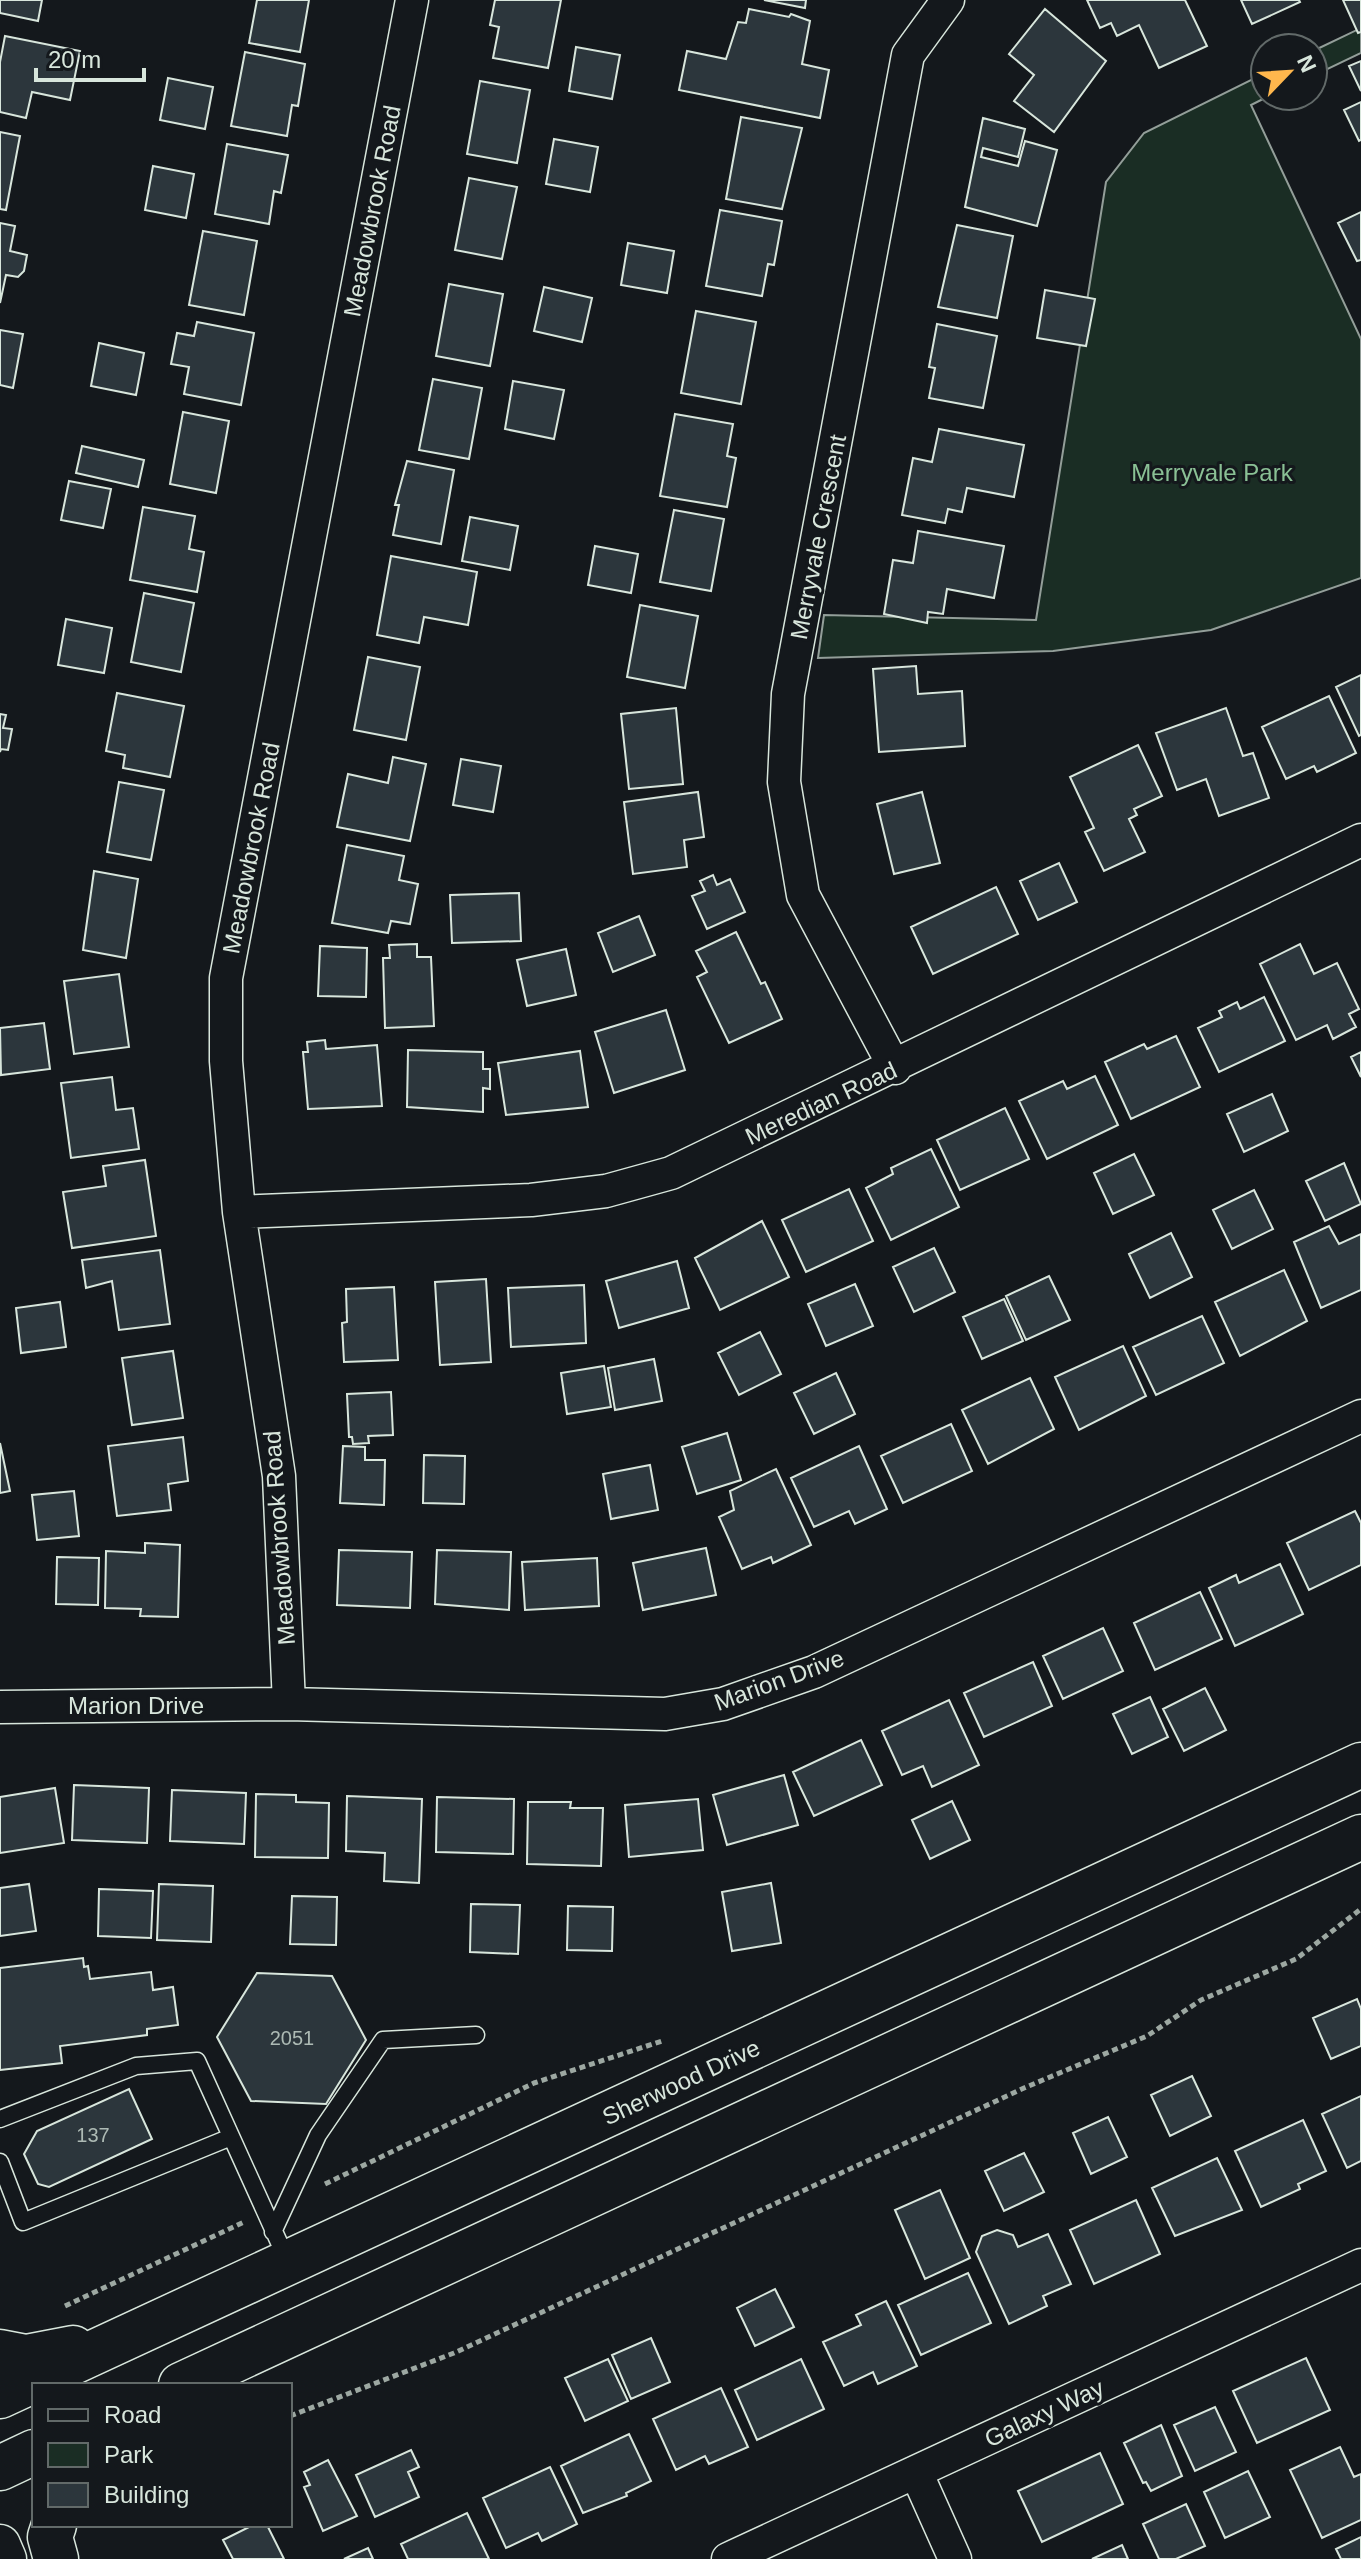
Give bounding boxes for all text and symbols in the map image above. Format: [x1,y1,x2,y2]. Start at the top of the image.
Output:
scale bar [36,32,144,82]
north arrow [1249,32,1329,112]
text: 20 m [48,46,101,73]
text: N [1292,51,1321,76]
street label: Meadowbrook Road [338,103,406,319]
street label: Merryvale Crescent [785,432,851,642]
park label: Merryvale Park [1131,459,1294,486]
street label: Meadowbrook Road [217,740,285,956]
street label: Meredian Road [741,1056,901,1150]
street label: Meadowbrook Road [258,1430,300,1646]
street label: Marion Drive [710,1644,848,1716]
street label: Marion Drive [68,1692,204,1719]
house number: 2051 [270,2027,314,2049]
street label: Sherwood Drive [598,2034,764,2130]
house number: 137 [76,2124,110,2146]
street label: Galaxy Way [980,2374,1108,2452]
legend [32,2383,292,2527]
text: Road [104,2401,161,2428]
text: Park [104,2441,154,2468]
text: Building [104,2481,189,2508]

